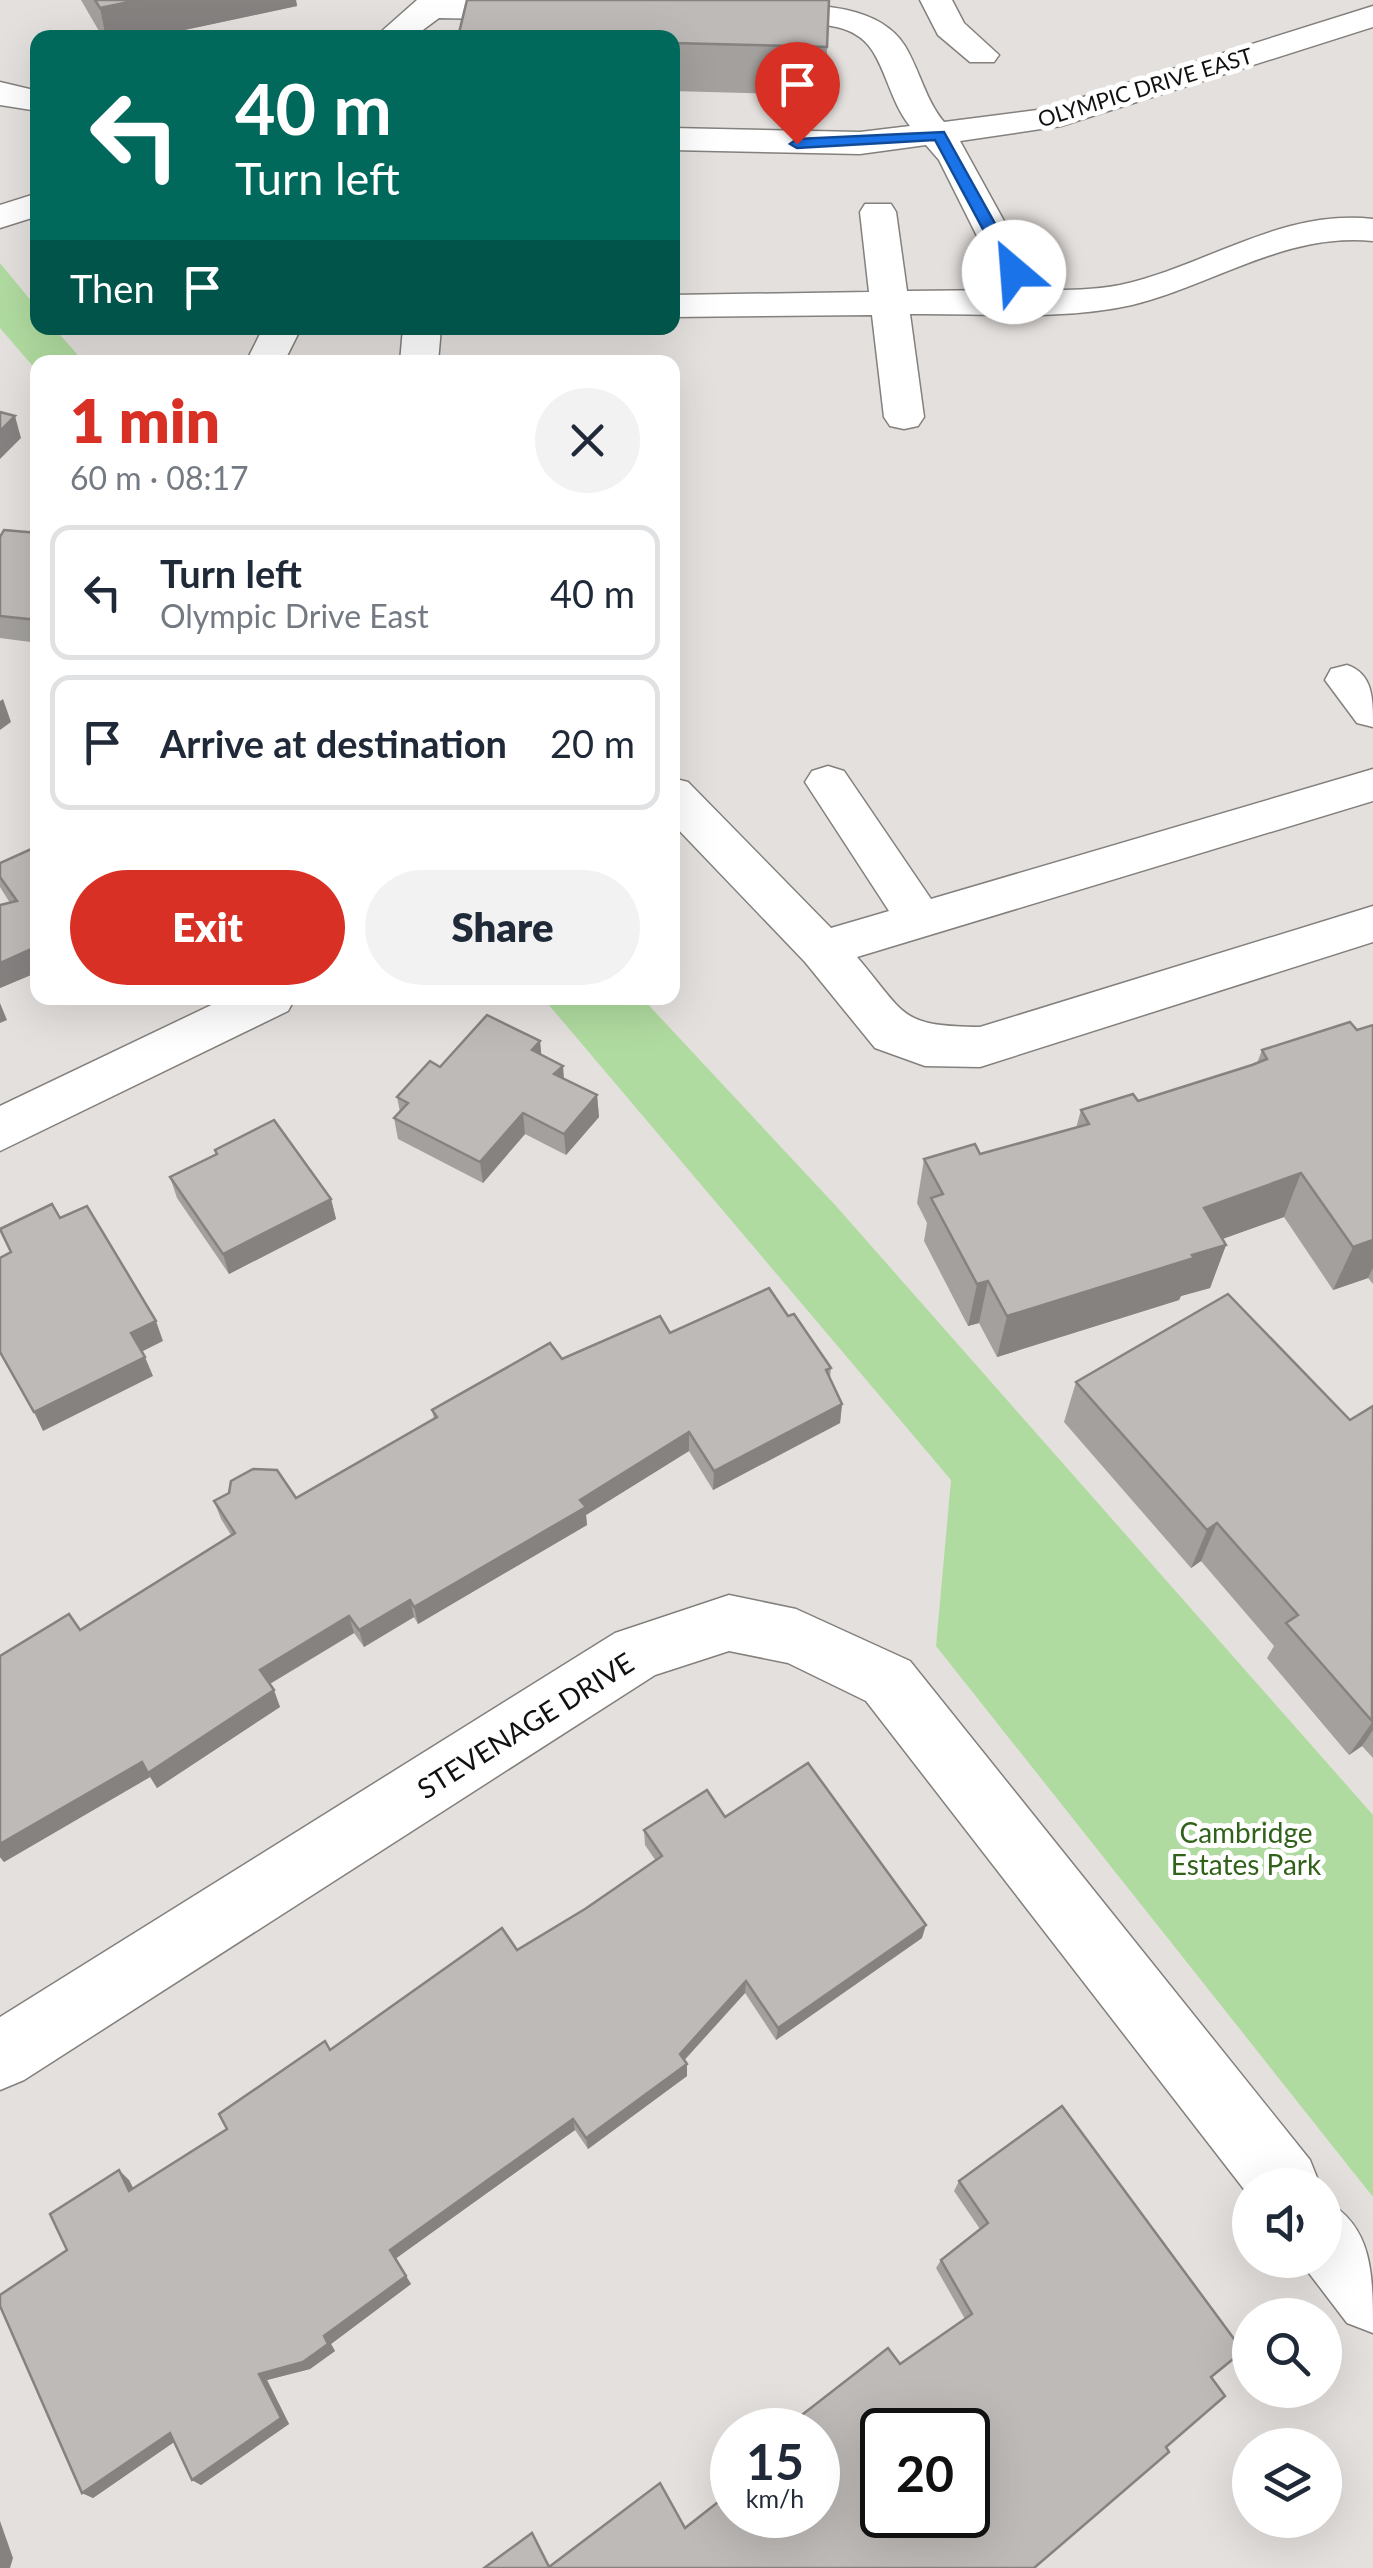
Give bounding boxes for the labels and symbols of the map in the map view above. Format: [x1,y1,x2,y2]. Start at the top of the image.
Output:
street label: OLYMPIC DRIVE EAST [1034,41,1256,133]
pin [755,42,840,145]
position arrow [962,220,1066,324]
street label: STEVENAGE DRIVE [411,1645,639,1805]
park label: Cambridge Estates Park [1171,1815,1322,1881]
speed limit sign: 20 [860,2408,990,2538]

